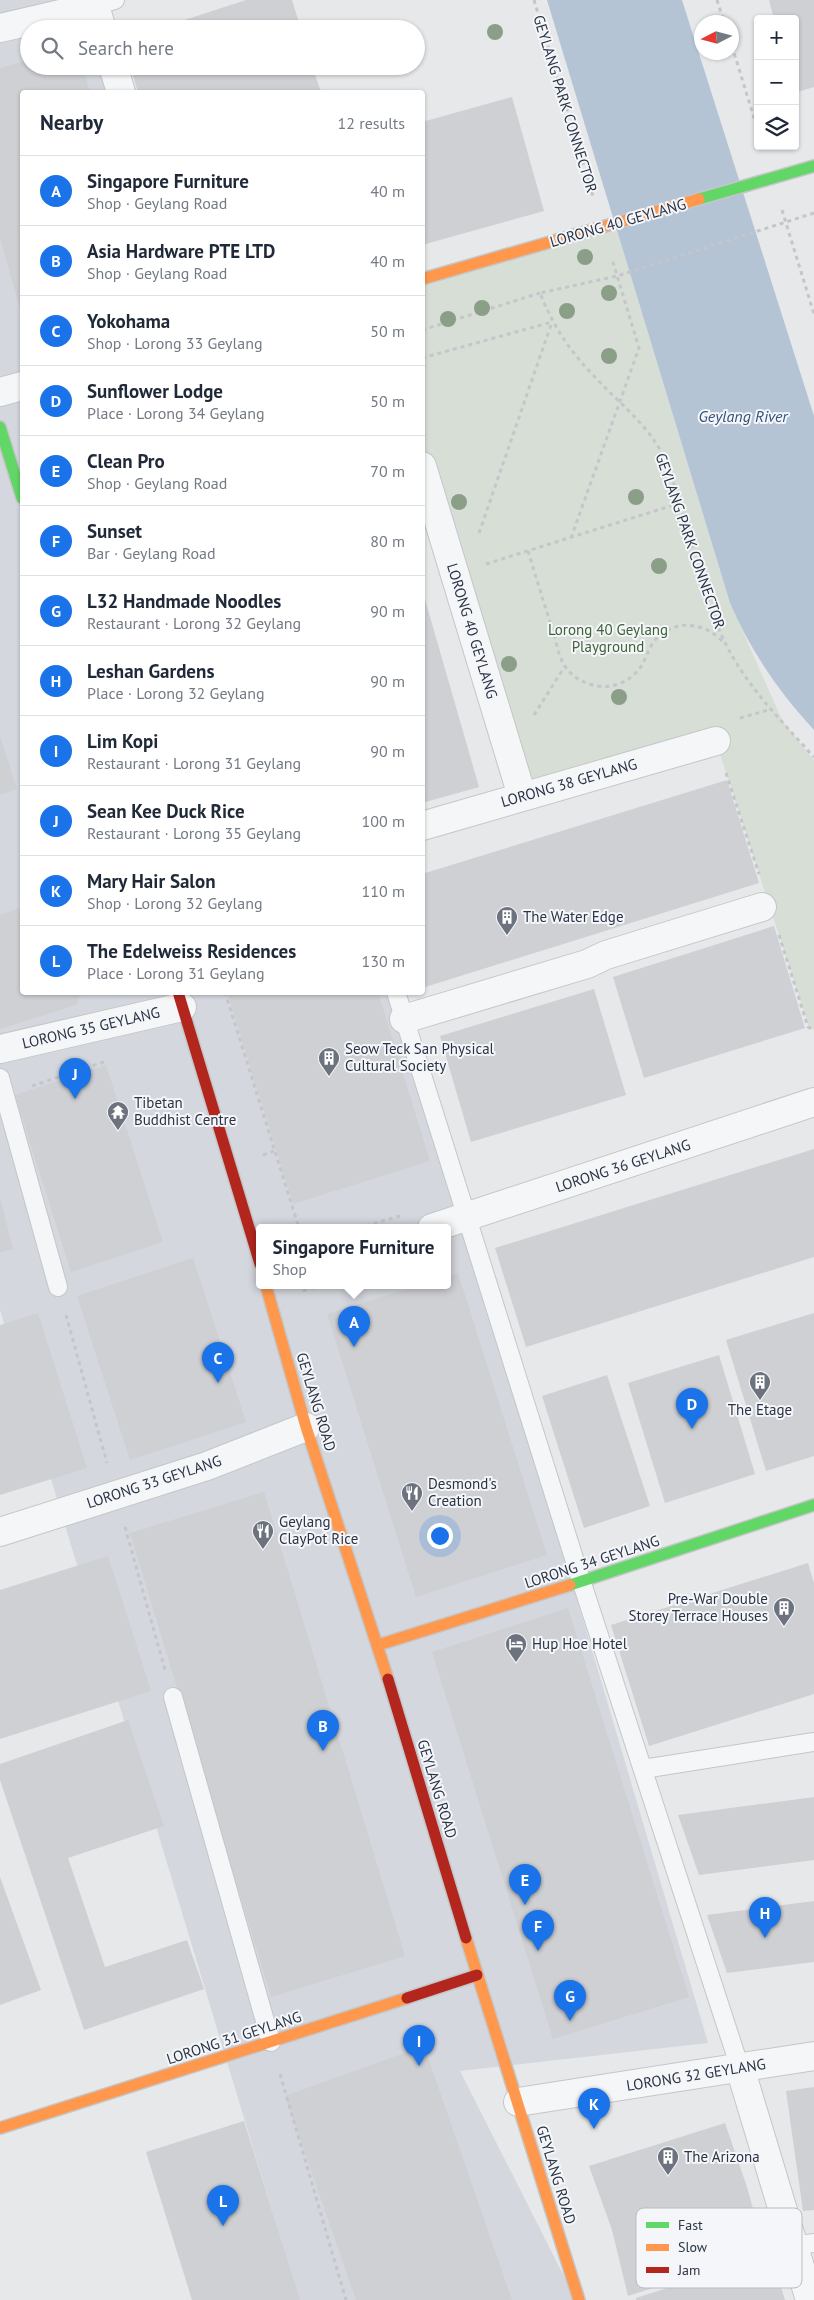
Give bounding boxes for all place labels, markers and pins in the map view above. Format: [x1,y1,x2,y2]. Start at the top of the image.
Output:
building icon: The Water Edge [495,905,519,936]
place label: The Water Edge [523,907,624,926]
place label: Seow Teck San Physical Cultural Society [345,1039,495,1075]
building icon: Seow Teck San Physical Cultural Society [317,1046,341,1077]
pin: J [59,1058,91,1099]
place label: Tibetan Buddhist Centre [134,1093,236,1129]
temple icon: Tibetan Buddhist Centre [106,1100,130,1131]
pin: A [338,1306,370,1347]
pin: C [202,1342,234,1383]
building icon: The Etage [748,1370,772,1401]
pin: D [676,1388,708,1429]
place label: The Etage [728,1400,792,1419]
place label: Desmond's Creation [428,1474,497,1510]
restaurant icon: Desmond's Creation [400,1481,424,1512]
place label: Geylang ClayPot Rice [279,1512,358,1548]
restaurant icon: Geylang ClayPot Rice [251,1519,275,1550]
place label: Pre-War Double Storey Terrace Houses [629,1589,768,1625]
building icon: Pre-War Double Storey Terrace Houses [772,1596,796,1627]
hotel icon: Hup Hoe Hotel [504,1632,528,1663]
place label: Hup Hoe Hotel [532,1634,628,1653]
pin: B [307,1710,339,1751]
pin: E [509,1864,541,1905]
pin: H [749,1897,781,1938]
pin: F [522,1910,554,1951]
pin: G [554,1980,586,2021]
pin: I [403,2025,435,2066]
pin: K [578,2088,610,2129]
building icon: The Arizona [656,2145,680,2176]
place label: The Arizona [684,2147,760,2166]
pin: L [207,2185,239,2226]

